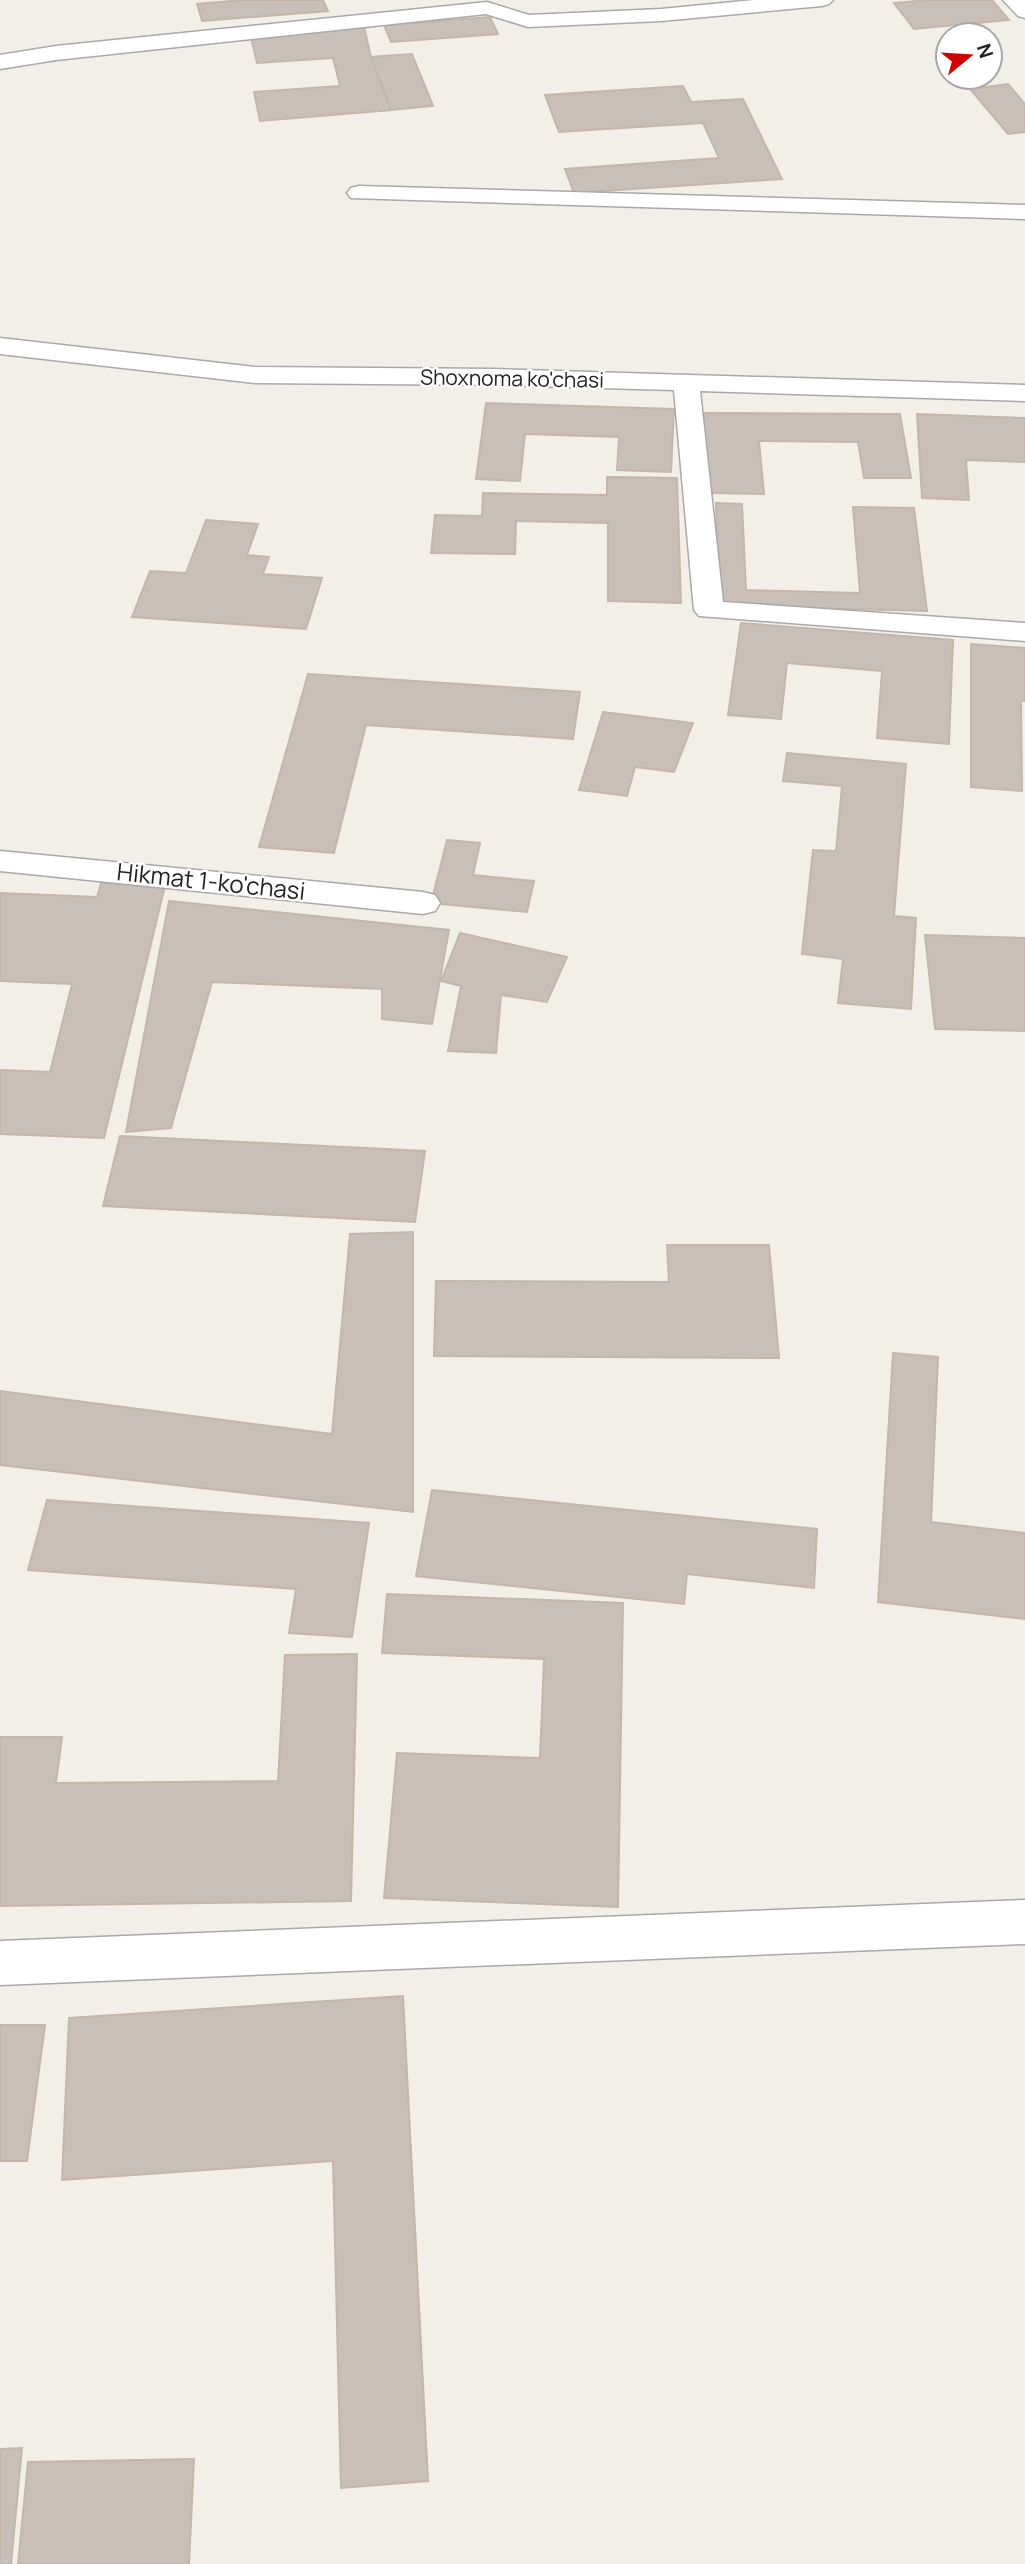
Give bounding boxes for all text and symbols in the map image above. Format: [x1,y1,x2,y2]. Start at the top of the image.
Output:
north arrow [934,21,1004,91]
text: N [971,40,1000,61]
street label: Shoxnoma ko'chasi [420,362,604,394]
street label: Hikmat 1-ko'chasi [115,854,307,907]

